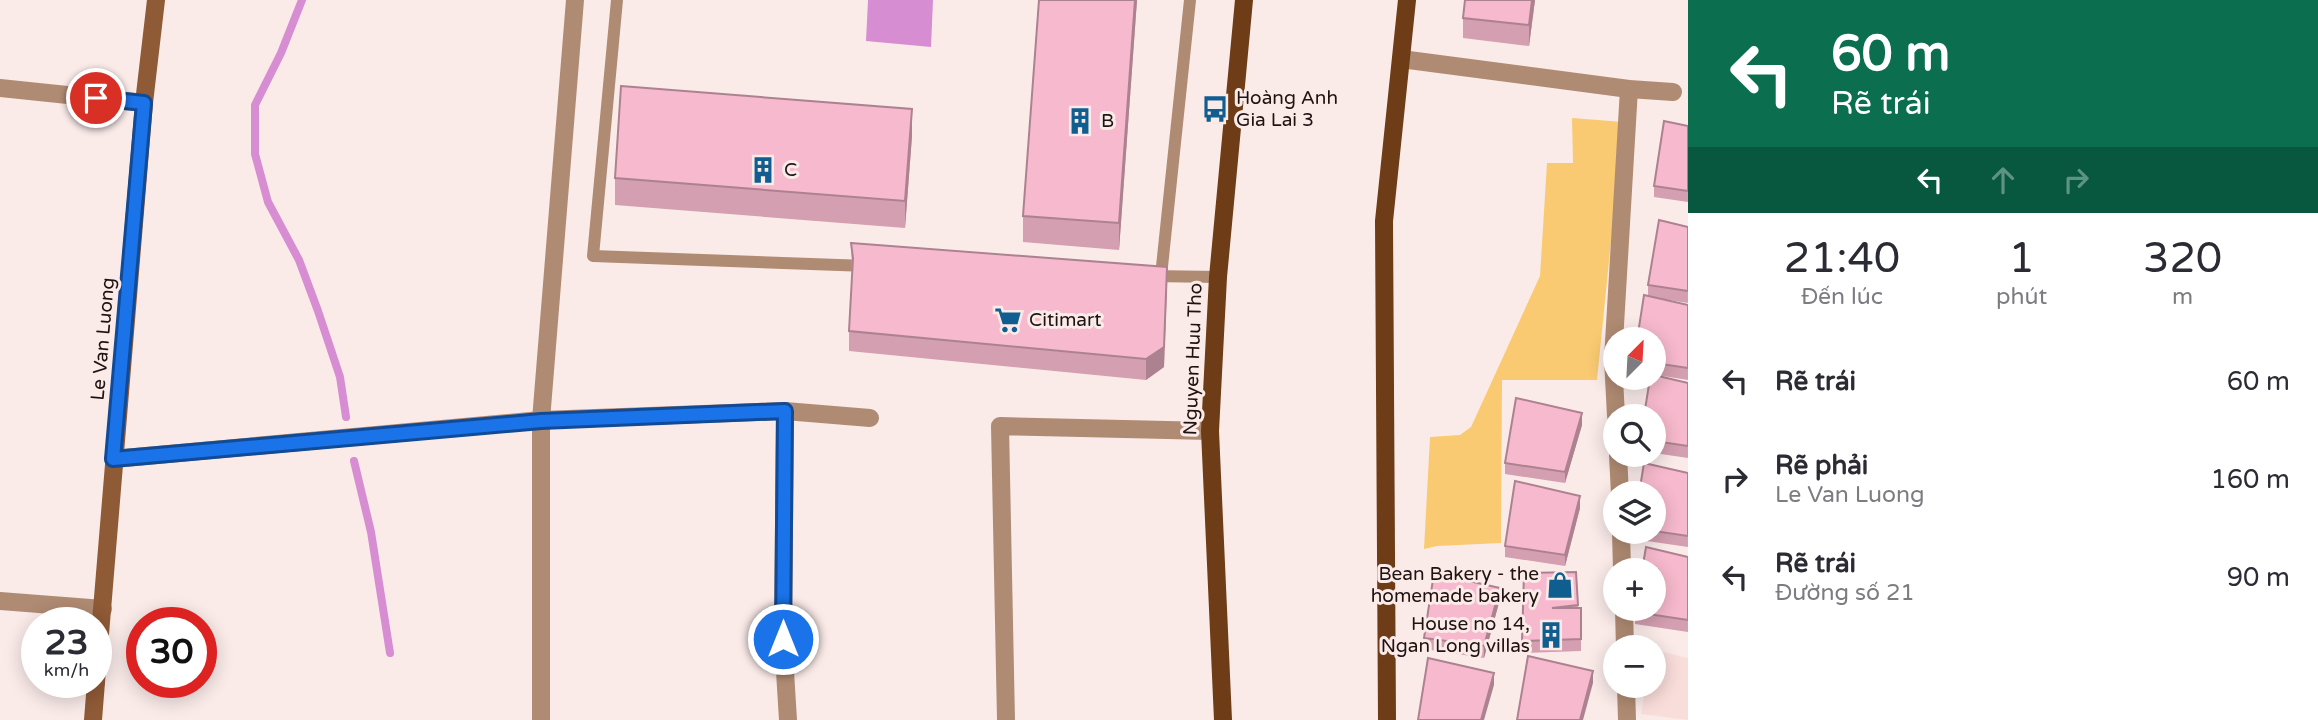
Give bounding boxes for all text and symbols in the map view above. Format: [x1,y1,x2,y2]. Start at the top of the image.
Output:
text: 60 m [1831,25,1950,84]
icon: left [1716,28,1807,119]
pin [66,68,126,128]
icon: arrive [77,79,115,117]
text: Rẽ trái [1831,85,1931,123]
place label: Hoàng Anh Gia Lai 3 [1236,87,1338,131]
bus stop icon: Hoàng Anh Gia Lai 3 [1200,94,1230,124]
building icon: B [1065,106,1095,136]
place label: B [1101,110,1114,132]
building icon: C [748,155,778,185]
place label: C [784,159,797,181]
icon: left [1911,161,1949,199]
icon: ahead [1984,161,2022,199]
icon: right [2057,161,2095,199]
text: 21:40 [1784,233,1900,284]
text: 1 [2008,233,2035,284]
text: 320 [2143,233,2222,284]
street label: Le Van Luong [87,276,119,402]
street label: Nguyen Huu Tho [1179,282,1207,436]
text: Đến lúc [1801,283,1883,311]
text: phút [1996,283,2047,311]
text: m [2172,283,2193,311]
supermarket icon: Citimart [993,305,1023,335]
place label: Citimart [1029,309,1102,331]
north arrow [1603,327,1666,390]
map controls [1603,327,1666,698]
icon: left [1716,362,1754,400]
text: Rẽ trái [1775,366,1856,397]
text: 60 m [2227,366,2290,397]
button: search [1603,404,1666,467]
text: Rẽ phải [1775,450,1868,481]
icon: right [1716,460,1754,498]
text: 160 m [2210,464,2290,495]
button: layers [1603,481,1666,544]
text: Le Van Luong [1775,481,1925,509]
text: Rẽ trái [1775,548,1856,579]
button: + [1603,558,1666,621]
icon: left [1716,558,1754,596]
text: 90 m [2227,562,2290,593]
place label: Bean Bakery - the homemade bakery [1371,563,1539,607]
shop icon: Bean Bakery - the homemade bakery [1545,570,1575,600]
text: Đường số 21 [1775,579,1915,607]
position arrow [746,602,820,676]
speed limit sign: 30 [126,607,217,698]
place label: House no 14, Ngan Long villas [1381,613,1530,657]
building icon: House no 14, Ngan Long villas [1536,620,1566,650]
text: 23 [45,622,88,664]
button: − [1603,635,1666,698]
text: km/h [44,659,89,681]

